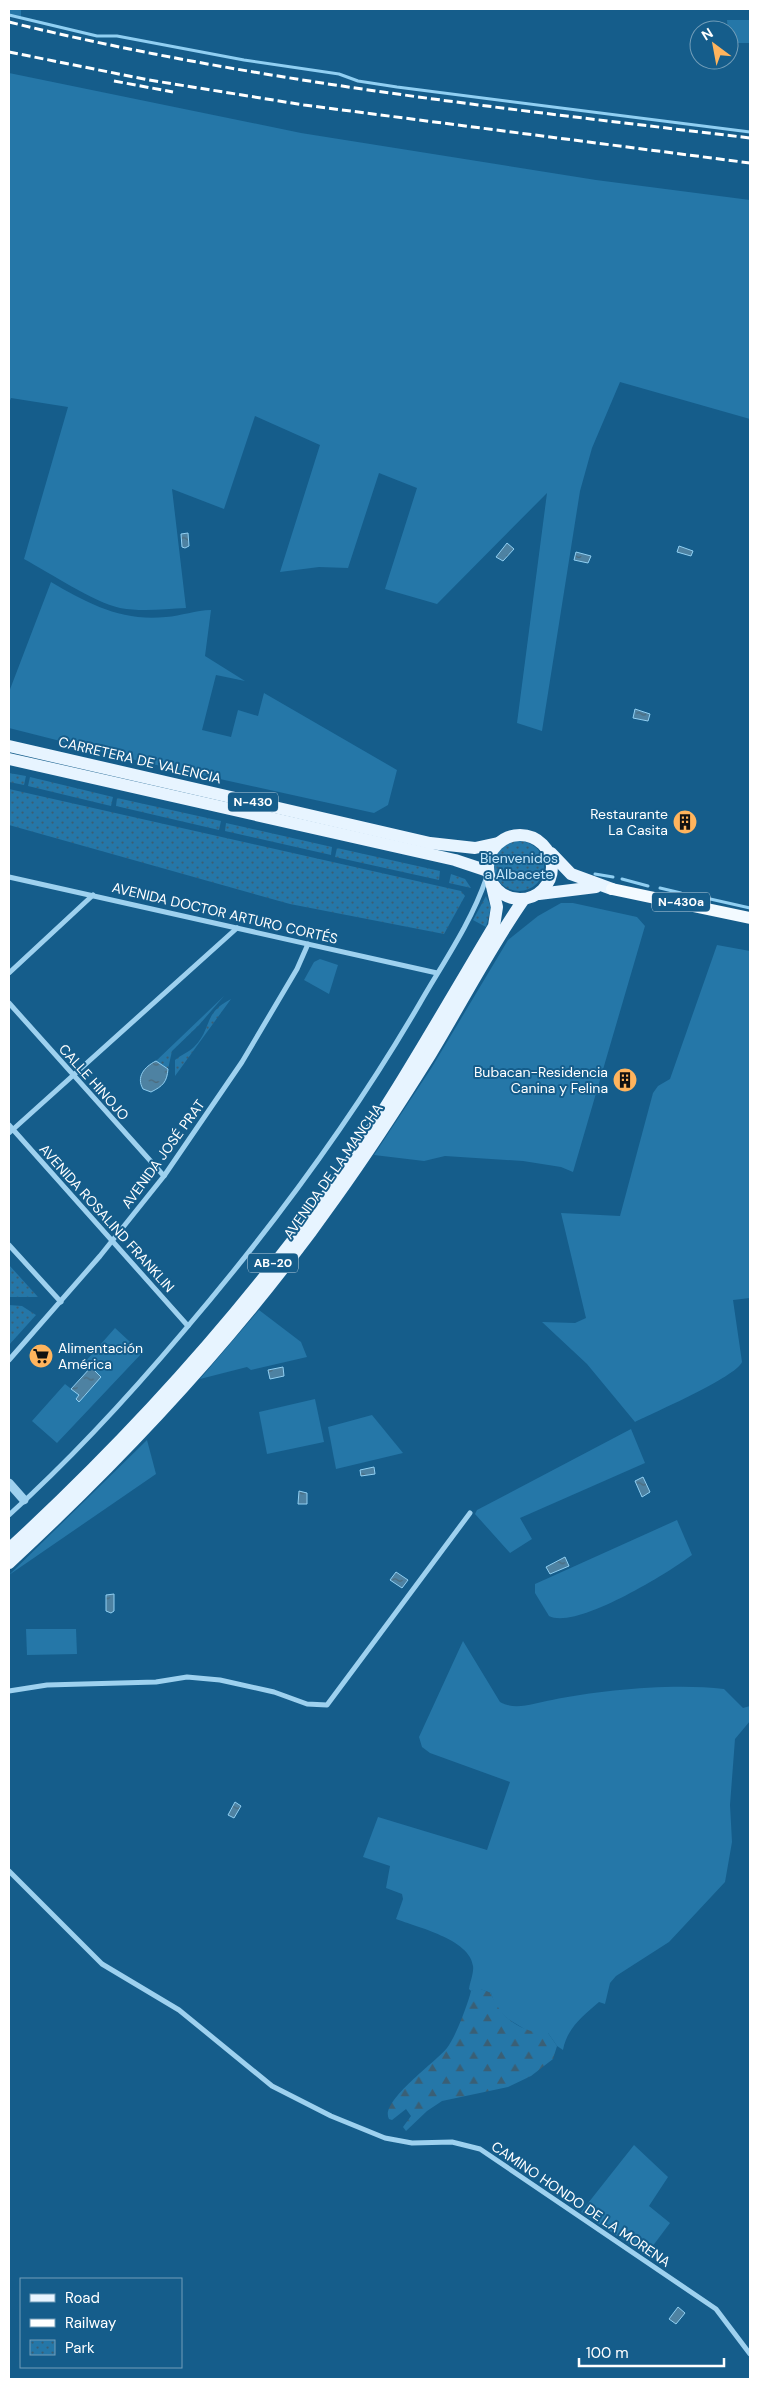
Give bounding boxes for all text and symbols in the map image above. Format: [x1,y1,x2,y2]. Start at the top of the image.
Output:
north arrow [689,20,739,70]
text: N [698,24,716,44]
street label: CARRETERA DE VALENCIA [57,732,223,788]
road number: N-430 [228,792,278,812]
place label: Restaurante La Casita [590,805,668,839]
building icon: Restaurante La Casita [672,809,698,835]
park label: Bienvenidos a Albacete [480,849,558,883]
street label: AVENIDA DOCTOR ARTURO CORTÉS [110,878,340,948]
road number: N-430a [652,892,710,912]
street label: CALLE HINOJO [55,1040,133,1124]
place label: Bubacan-Residencia Canina y Felina [474,1063,608,1097]
building icon: Bubacan-Residencia Canina y Felina [612,1067,638,1093]
street label: AVENIDA JOSÉ PRAT [117,1096,209,1212]
street label: AVENIDA DE LA MANCHA [279,1100,387,1242]
street label: AVENIDA ROSALIND FRANKLIN [36,1140,178,1296]
road number: AB-20 [248,1254,298,1272]
place label: Alimentación América [58,1339,143,1373]
supermarket icon: Alimentación América [28,1343,54,1369]
street label: CAMINO HONDO DE LA MORENA [488,2137,674,2271]
legend [20,2278,182,2368]
text: Road [65,2288,100,2308]
text: Railway [65,2313,117,2333]
scale bar [579,2336,724,2368]
text: Park [65,2338,95,2358]
text: 100 m [586,2343,629,2363]

